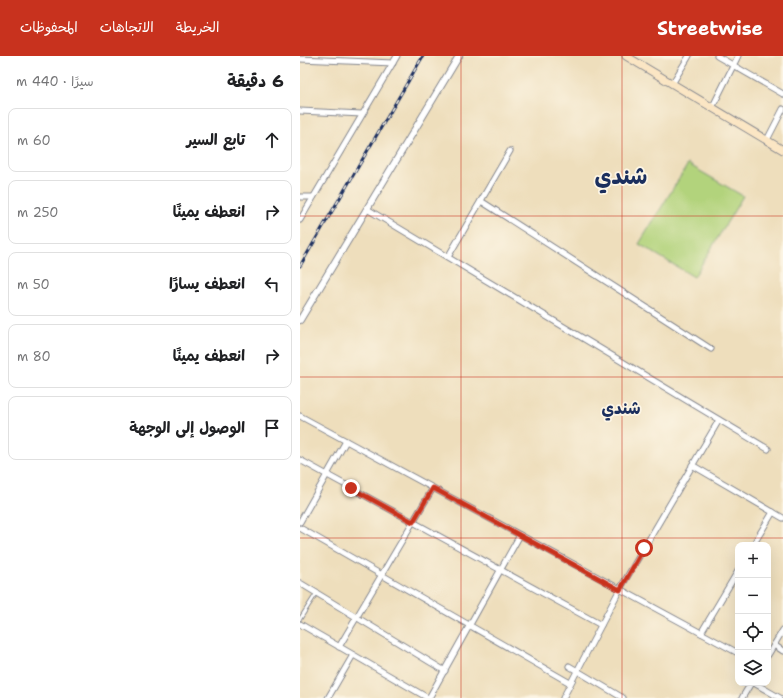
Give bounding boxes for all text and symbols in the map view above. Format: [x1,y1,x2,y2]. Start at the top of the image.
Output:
text: Streetwise [657,16,763,41]
text: المحفوظات [20,18,78,36]
text: الاتجاهات [100,18,154,36]
text: الخريطة [176,18,219,36]
text: 6 دقيقة [227,70,284,92]
text: سيرًا · 440 m [16,73,94,90]
icon: ahead [261,129,283,151]
text: تابع السير [186,130,245,150]
text: 60 m [17,132,51,149]
district label: شندي [595,161,648,194]
icon: right [261,201,283,223]
text: انعطف يمينًا [173,202,245,222]
text: 250 m [17,204,58,221]
icon: left [261,273,283,295]
text: انعطف يسارًا [169,274,245,294]
text: 50 m [17,276,50,293]
icon: right [261,345,283,367]
text: انعطف يمينًا [173,346,245,366]
text: 80 m [17,348,51,365]
district label: شندي [601,397,641,421]
icon: arrive [261,417,283,439]
text: الوصول إلى الوجهة [129,418,245,438]
route end [342,479,360,497]
route start [635,539,653,557]
map controls [735,542,771,686]
button: + [735,542,771,578]
button: − [735,578,771,614]
button: locate [735,614,771,650]
button: layers [735,650,771,686]

